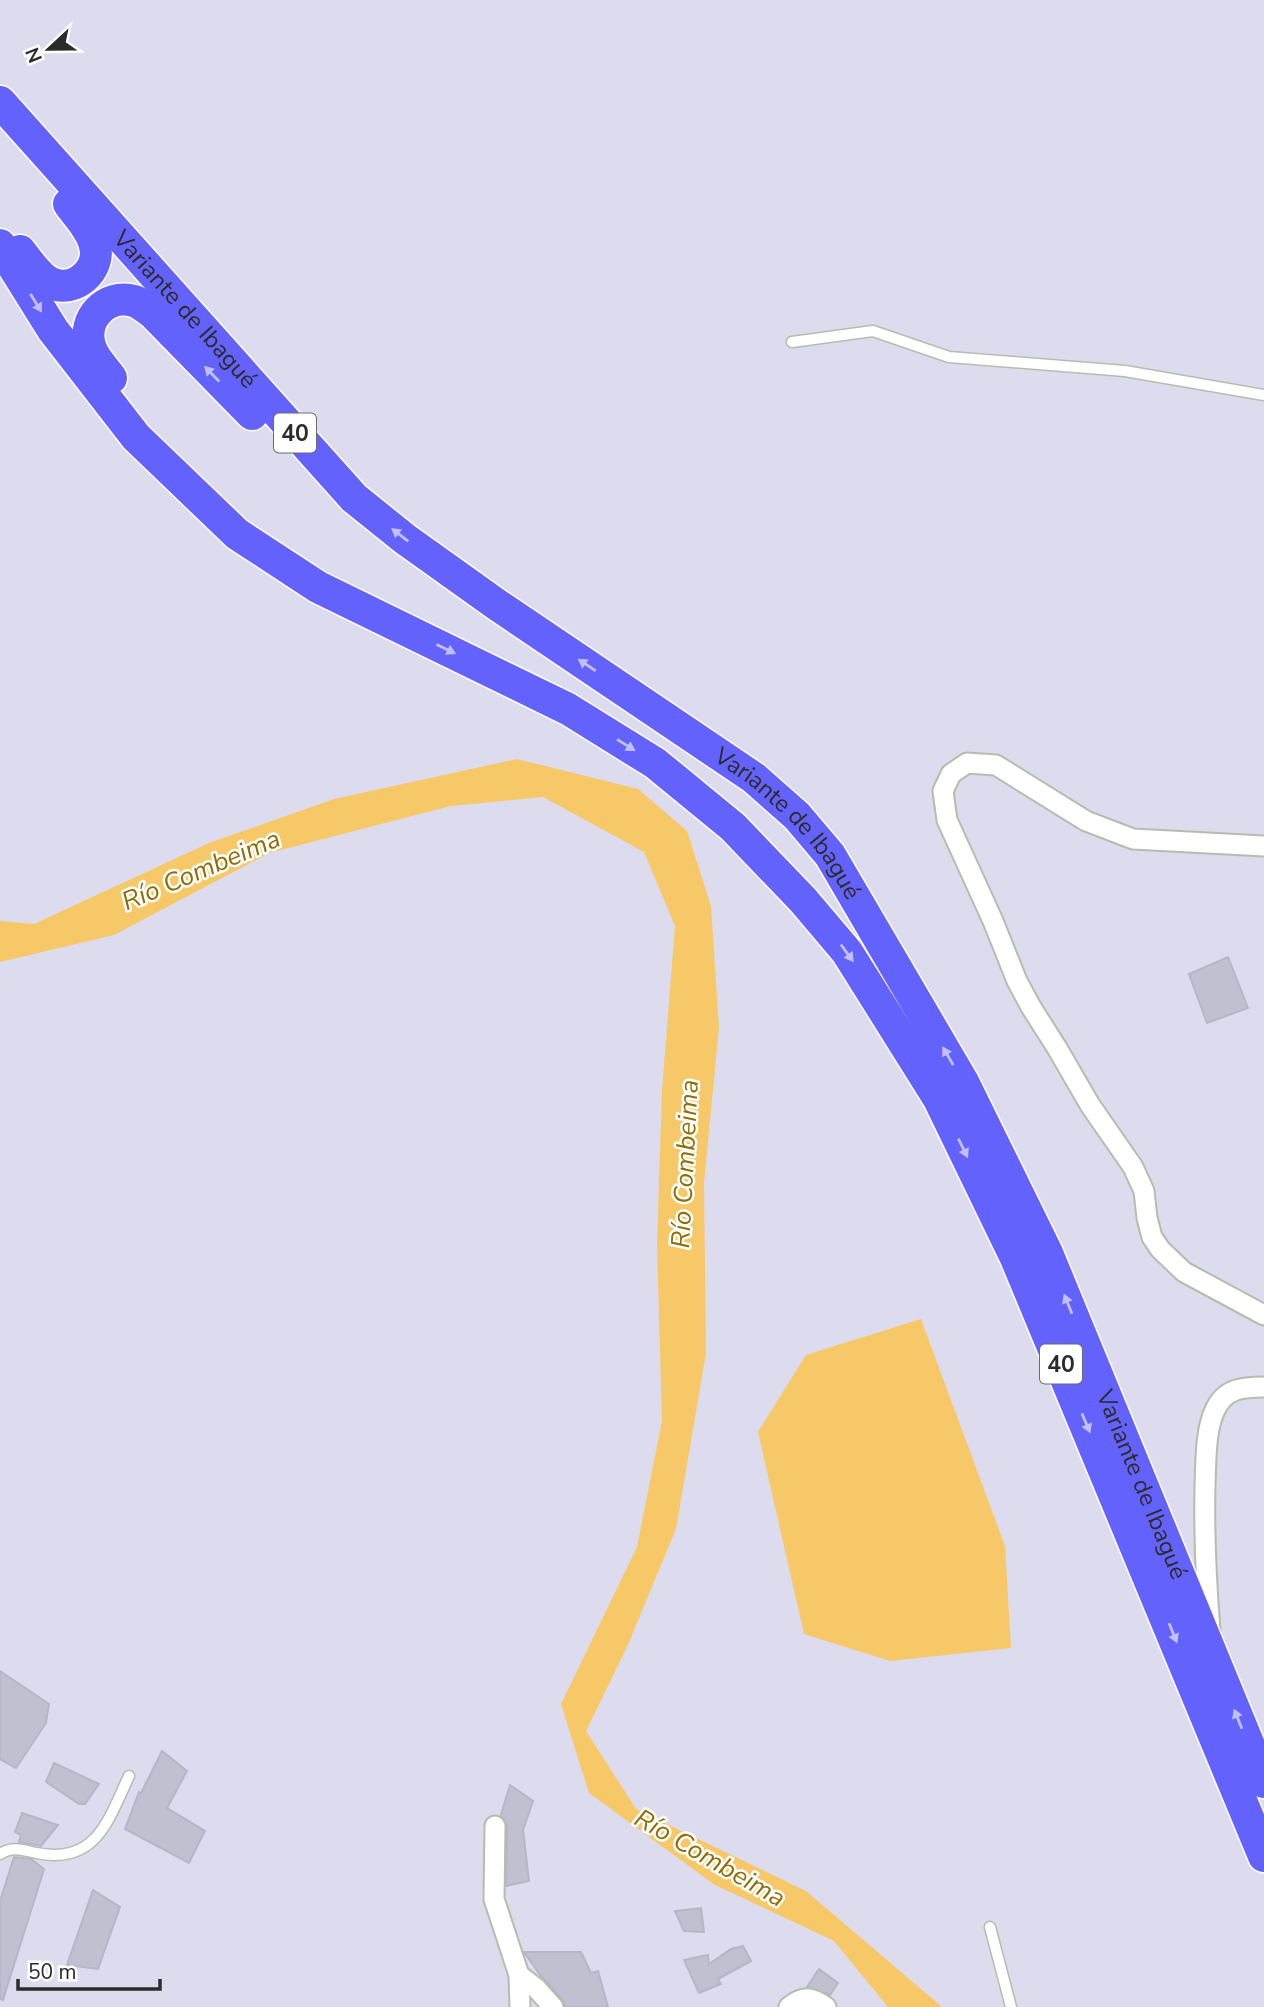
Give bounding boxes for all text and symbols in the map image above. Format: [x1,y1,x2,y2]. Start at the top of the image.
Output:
north arrow [14,14,84,84]
text: N [19,44,49,66]
street label: Variante de Ibagué [105,223,264,395]
one-way arrow [29,294,42,313]
one-way arrow [205,366,221,383]
road number: 40 [274,414,316,452]
one-way arrow [392,528,410,543]
one-way arrow [436,643,456,654]
one-way arrow [578,658,596,672]
one-way arrow [617,739,636,752]
street label: Variante de Ibagué [707,739,868,905]
water label: Río Combeima [116,821,286,919]
one-way arrow [839,944,853,962]
one-way arrow [942,1046,954,1065]
water label: Río Combeima [663,1079,707,1249]
one-way arrow [957,1138,968,1158]
one-way arrow [1062,1294,1073,1315]
road number: 40 [1040,1344,1082,1384]
street label: Variante de Ibagué [1089,1384,1195,1584]
one-way arrow [1080,1413,1091,1434]
one-way arrow [1167,1623,1179,1643]
one-way arrow [1233,1708,1244,1729]
water label: Río Combeima [628,1801,792,1915]
scale bar [18,1948,159,1992]
text: 50 m [28,1958,77,1986]

